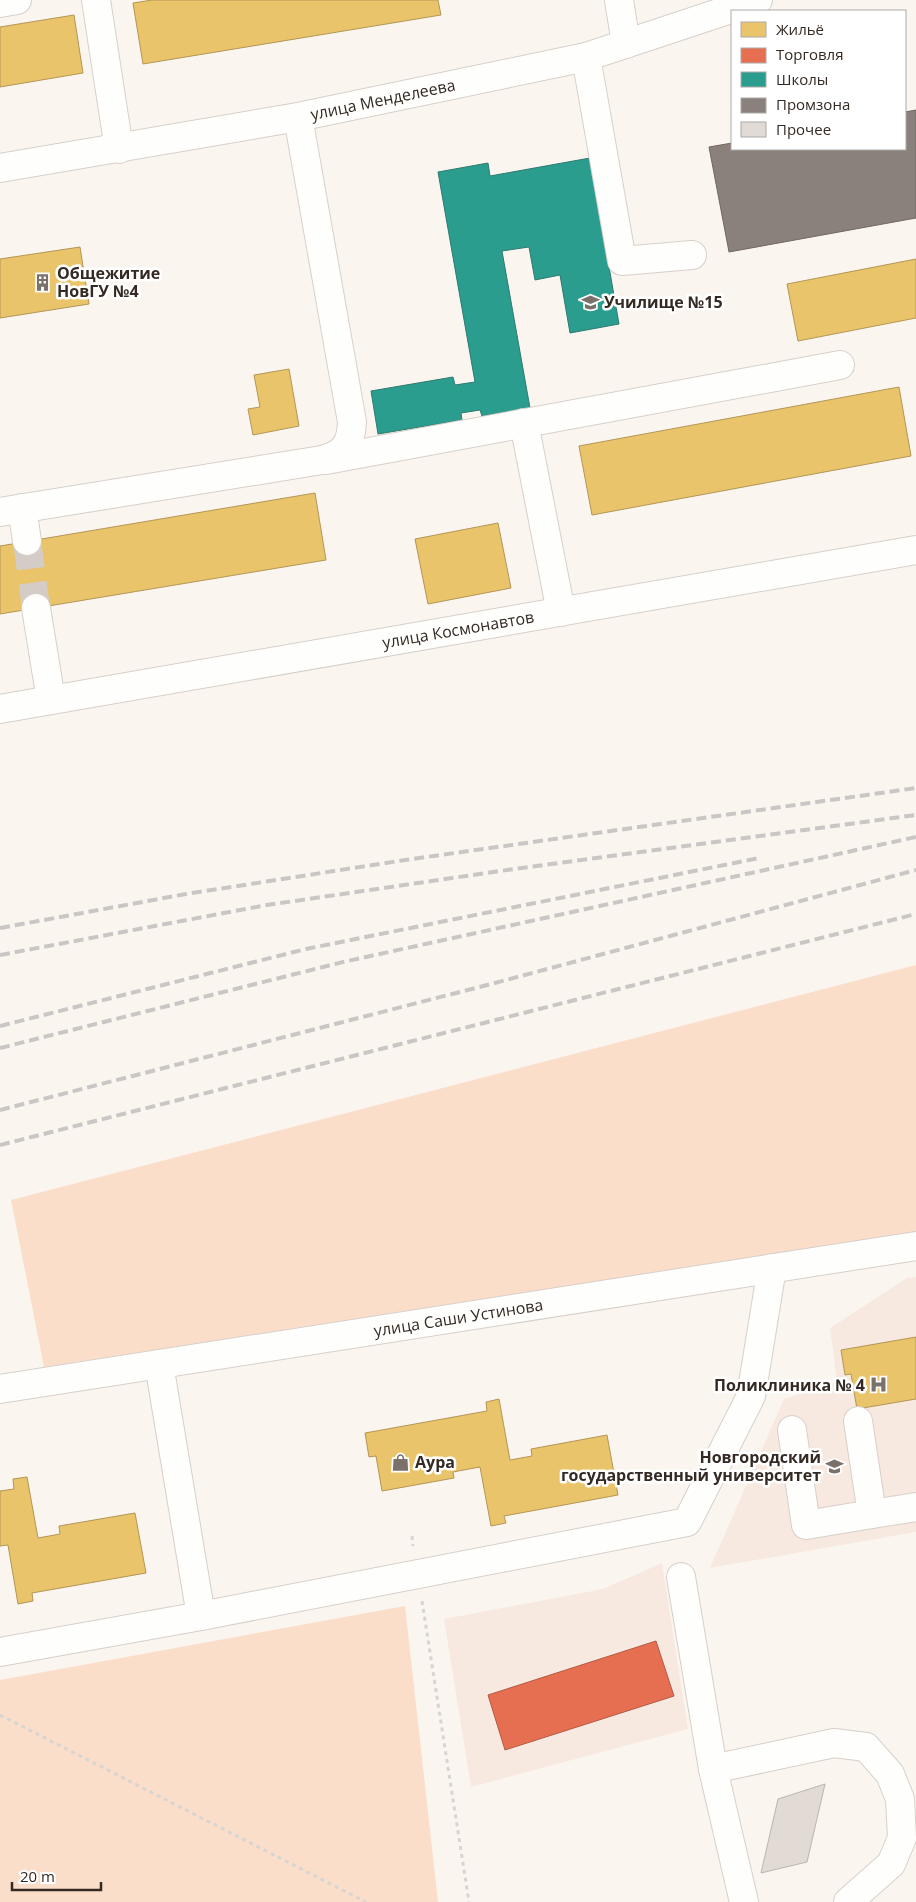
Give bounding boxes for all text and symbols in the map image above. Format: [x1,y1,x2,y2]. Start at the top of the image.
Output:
legend [731,10,906,150]
text: Жильё [776,19,824,39]
text: Торговля [776,44,843,64]
text: Школы [776,69,828,89]
street label: улица Менделеева [309,74,457,125]
text: Промзона [776,94,850,114]
text: Прочее [776,119,831,139]
place label: Общежитие НовГУ №4 [57,262,160,302]
building icon: Общежитие НовГУ №4 [33,272,53,292]
place label: Училище №15 [604,291,723,313]
school or university icon: Училище №15 [580,292,600,312]
street label: улица Космонавтов [381,606,536,653]
street label: улица Саши Устинова [372,1293,545,1341]
place label: Поликлиника № 4 [714,1374,865,1396]
hospital icon: Поликлиника № 4 [869,1375,889,1395]
place label: Новгородский государственный университет [561,1446,821,1486]
place label: Аура [415,1451,455,1473]
shop icon: Аура [391,1452,411,1472]
school or university icon: Новгородский государственный университет [825,1456,845,1476]
scale bar [12,1860,101,1892]
text: 20 m [20,1866,55,1886]

